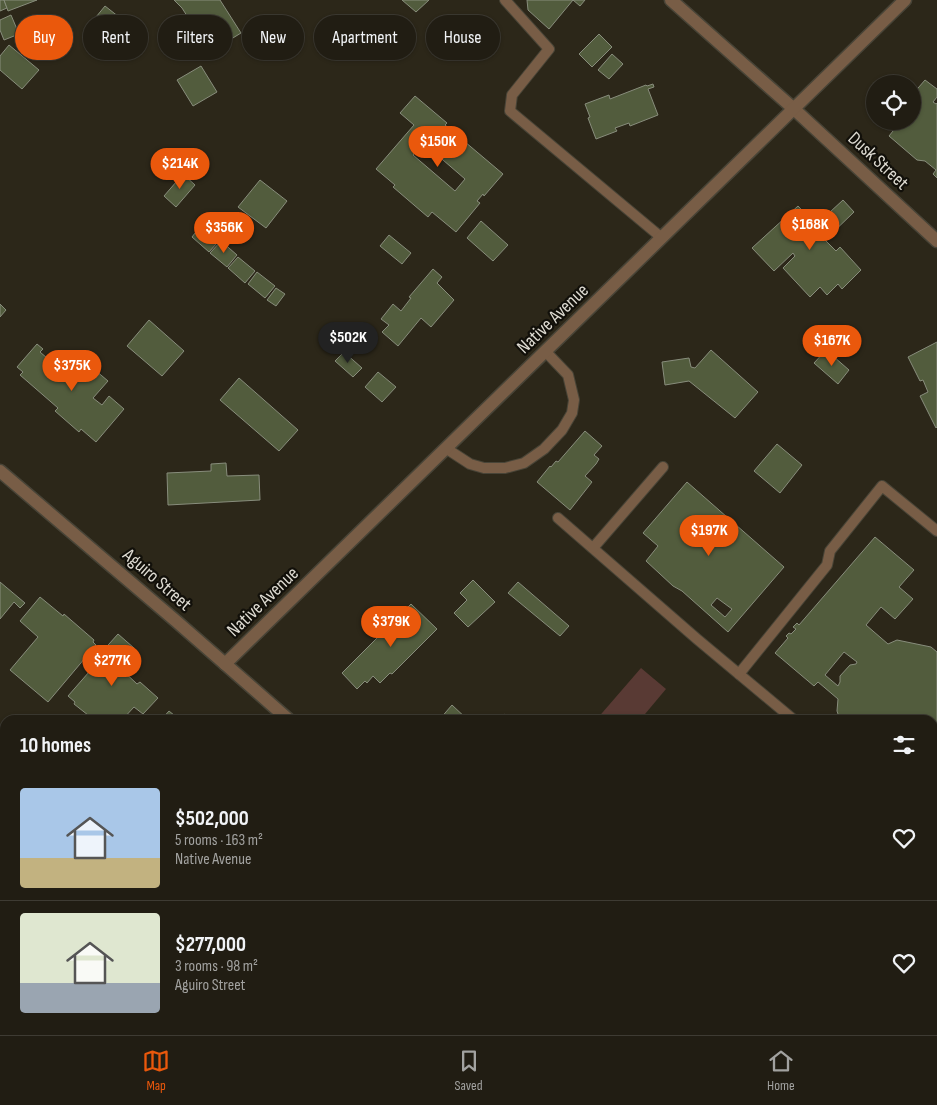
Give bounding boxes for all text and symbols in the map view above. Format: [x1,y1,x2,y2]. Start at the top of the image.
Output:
chip: Buy [15,15,73,60]
chip: Rent [83,15,148,60]
chip: Filters [158,15,232,60]
chip: New [242,15,304,60]
chip: Apartment [314,15,416,60]
chip: House [426,15,500,60]
map controls [866,75,921,130]
button: locate [866,75,921,130]
pin: $150K [403,126,473,168]
street label: Dusk Street [843,127,913,195]
text: $150K [419,132,457,151]
pin: $214K [145,148,215,190]
text: $214K [162,154,198,173]
pin: $168K [775,208,845,251]
pin: $356K [189,212,259,254]
text: $168K [791,215,829,234]
text: $356K [205,218,243,237]
street label: Native Avenue [512,279,594,359]
pin: $502K [313,322,383,364]
pin: $167K [797,324,867,367]
text: $502K [329,328,367,347]
text: $167K [814,331,850,350]
pin: $375K [37,350,107,392]
text: $375K [53,356,91,375]
pin: $197K [674,514,744,557]
text: $197K [690,521,728,540]
street label: Aguiro Street [117,543,196,616]
street label: Native Avenue [222,562,304,642]
pin: $379K [356,606,426,648]
text: $379K [372,612,410,631]
pin: $277K [77,644,147,687]
text: $277K [93,651,131,670]
icon: filters [890,731,918,759]
text: 10 homes [20,733,91,758]
text: $502,000 [175,806,249,831]
icon: home [60,808,120,868]
icon: heart [890,824,918,852]
text: 5 rooms · 163 m² [175,831,263,850]
text: Native Avenue [175,850,251,869]
text: $277,000 [175,932,246,957]
icon: home [60,933,120,993]
icon: heart [890,949,918,977]
text: 3 rooms · 98 m² [175,957,258,976]
text: Aguiro Street [175,976,245,995]
tab: Map [142,1047,170,1094]
tab: Saved [454,1047,483,1094]
tab: Home [767,1047,795,1094]

